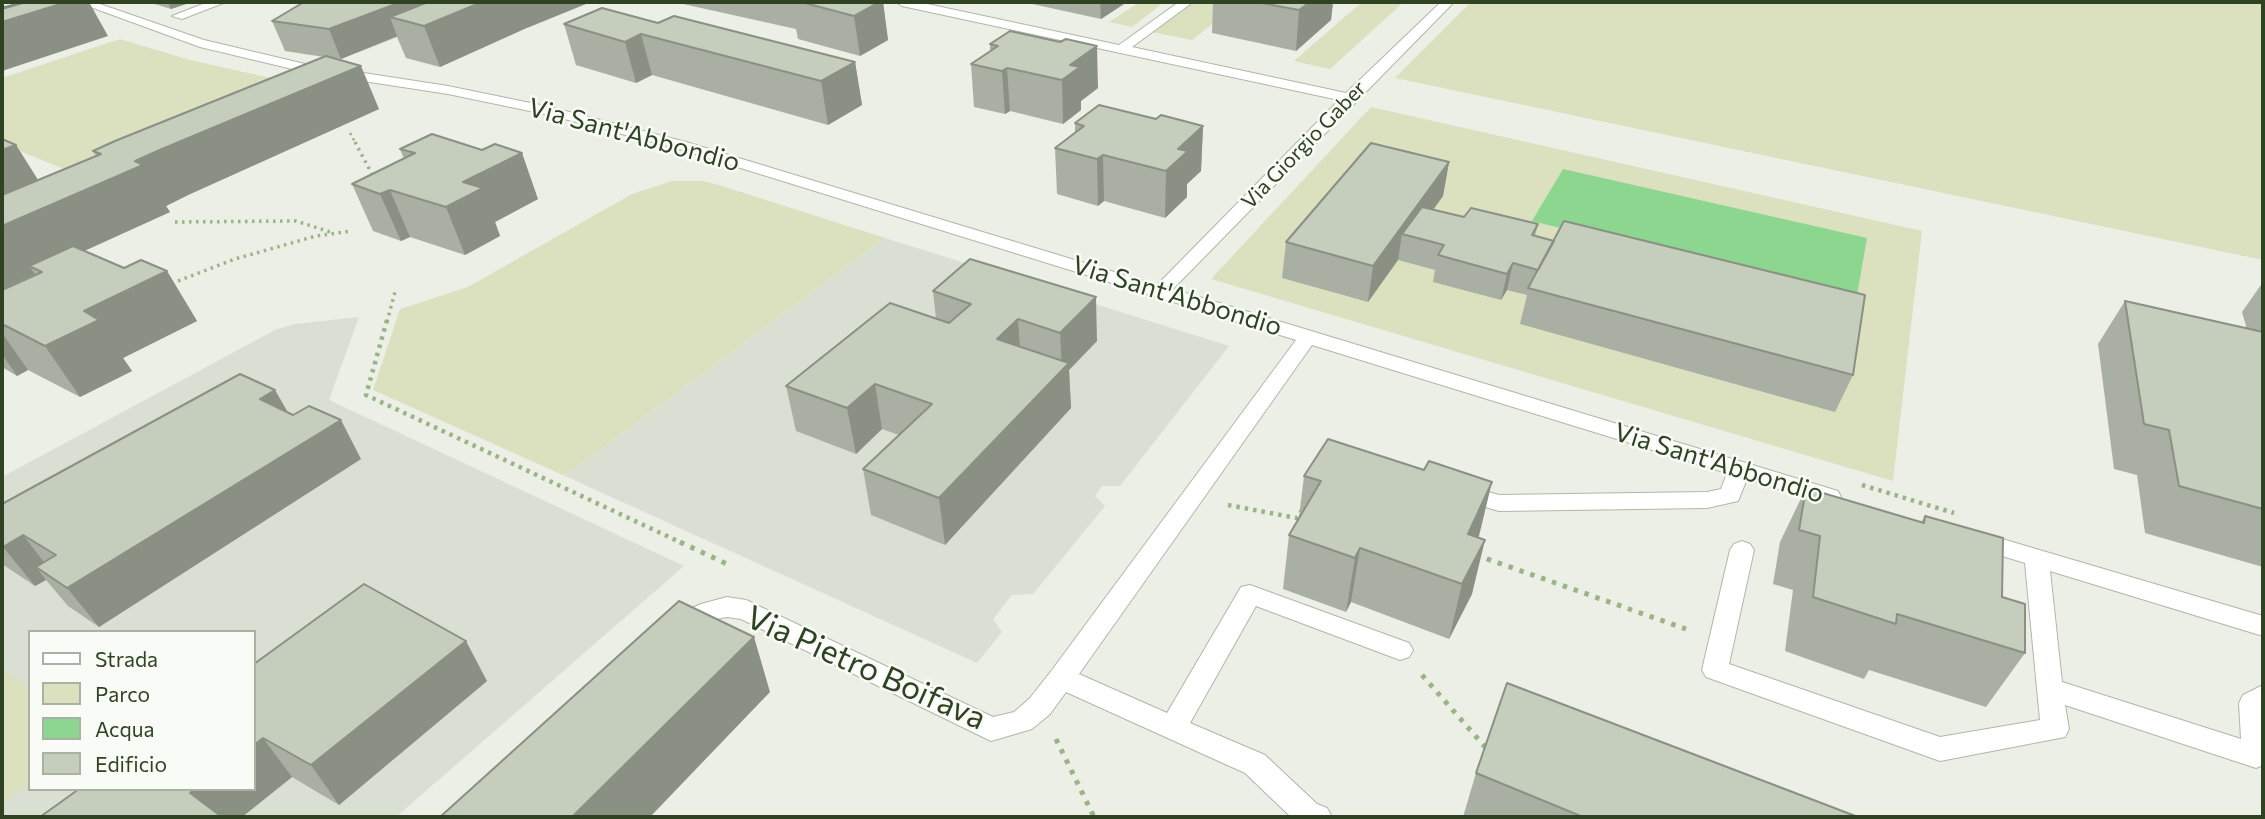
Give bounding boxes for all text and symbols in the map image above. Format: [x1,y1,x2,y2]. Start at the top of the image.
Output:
street label: Via Giorgio Gaber [1237,76,1371,214]
street label: Via Sant'Abbondio [525,92,743,178]
street label: Via Sant'Abbondio [1068,249,1286,343]
street label: Via Sant'Abbondio [1610,416,1828,510]
street label: Via Pietro Boifava [740,598,992,738]
legend [28,630,256,791]
text: Strada [95,646,158,671]
text: Parco [95,681,150,706]
text: Acqua [95,716,154,741]
text: Edificio [95,751,167,776]

